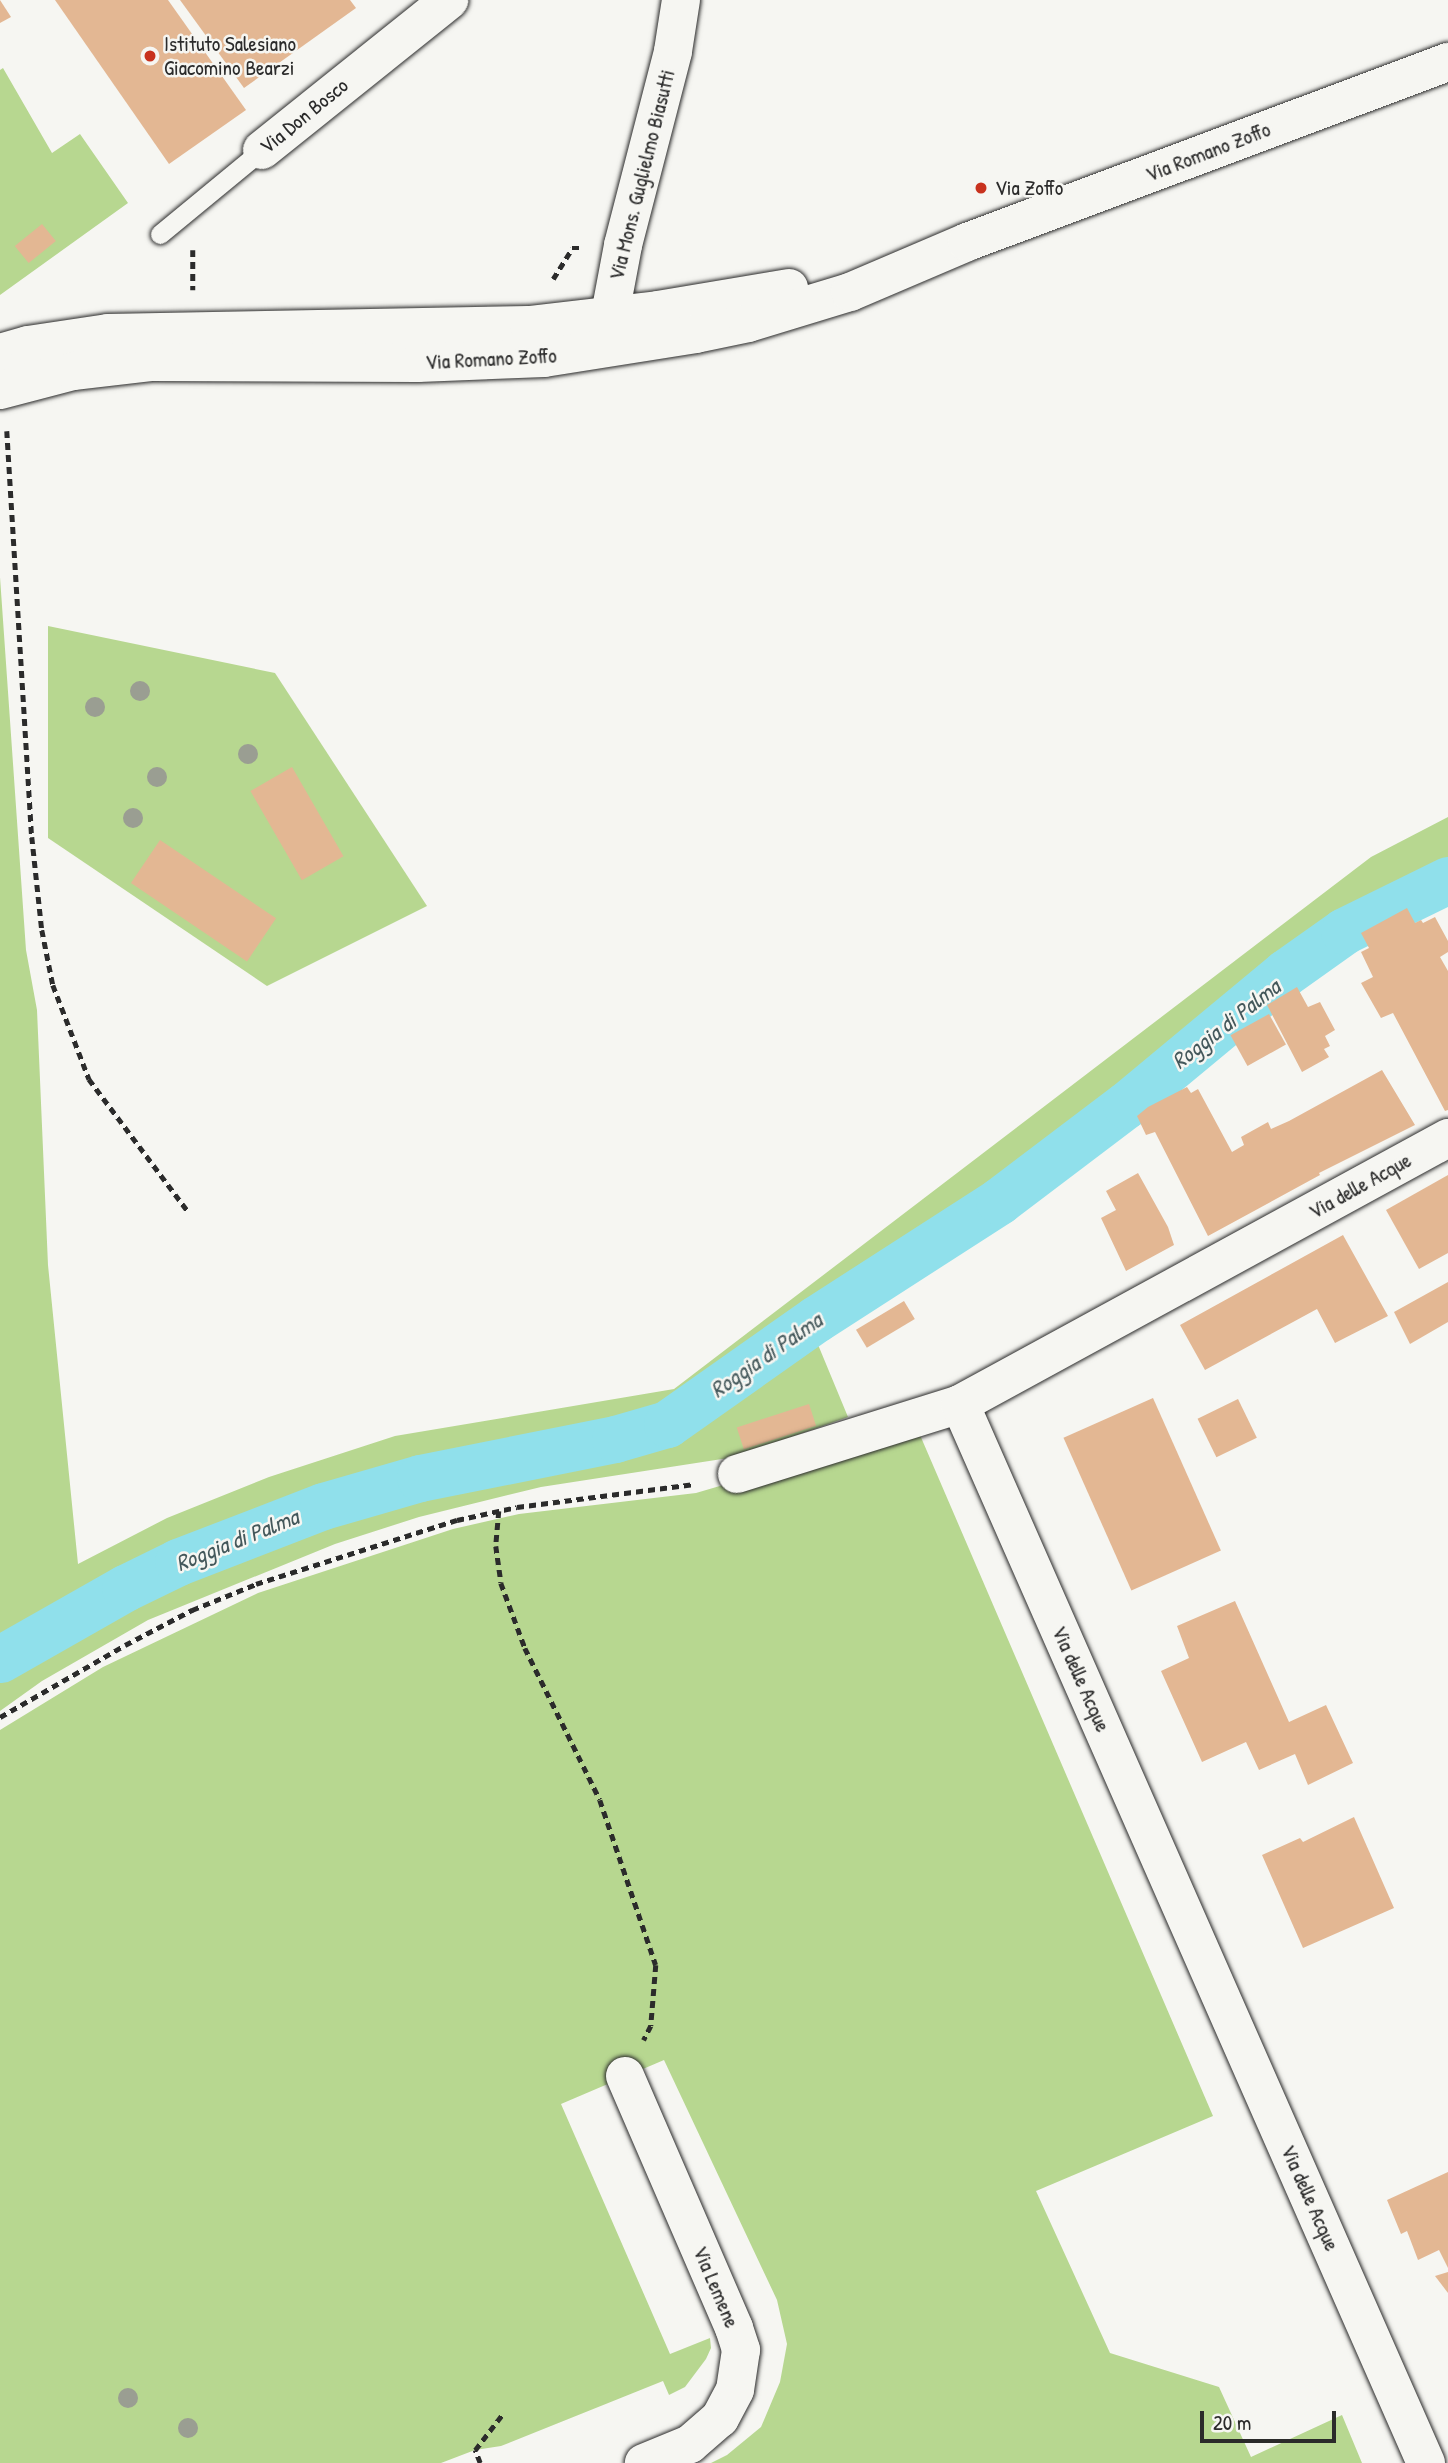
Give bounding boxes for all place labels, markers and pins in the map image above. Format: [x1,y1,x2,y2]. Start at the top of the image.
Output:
place label: Istituto Salesiano Giacomino Bearzi [164,31,296,81]
marker: Istituto Salesiano Giacomino Bearzi [142,48,158,64]
place label: Via Zoffo [995,175,1063,201]
marker: Via Zoffo [973,180,989,196]

